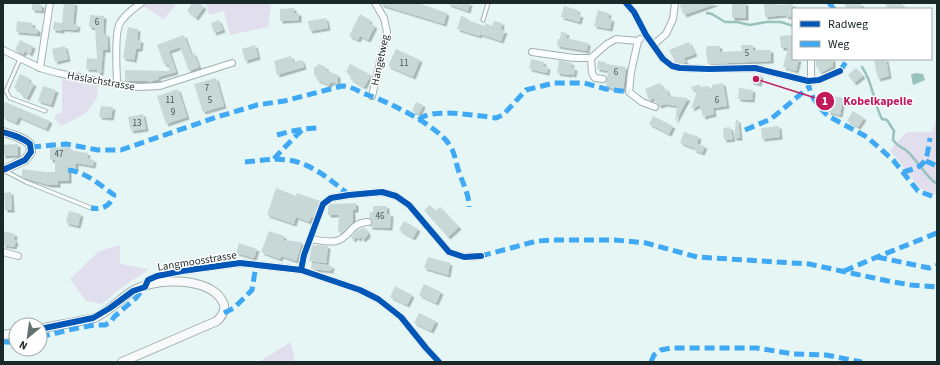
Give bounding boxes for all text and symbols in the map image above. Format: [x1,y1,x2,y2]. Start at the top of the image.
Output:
legend [792,8,932,60]
house number: 6 [95,16,100,29]
text: Radweg [828,16,868,33]
street label: Hangetweg [367,33,393,87]
text: Weg [828,36,849,53]
house number: 5 [745,47,750,60]
house number: 11 [400,57,408,70]
house number: 6 [614,66,619,79]
street label: Haslachstrasse [66,68,137,94]
house number: 7 [205,82,210,95]
callout: Kobelkapelle [815,89,920,113]
text: 1 [822,93,828,110]
text: Kobelkapelle [843,93,913,110]
house number: 11 [166,94,174,107]
house number: 5 [208,94,213,107]
house number: 6 [715,94,720,107]
house number: 9 [171,106,176,119]
house number: 13 [133,117,142,130]
house number: 47 [55,148,64,161]
house number: 46 [376,210,385,223]
street label: Langmoosstrasse [156,247,238,275]
north arrow [8,317,48,357]
text: N [17,337,30,354]

